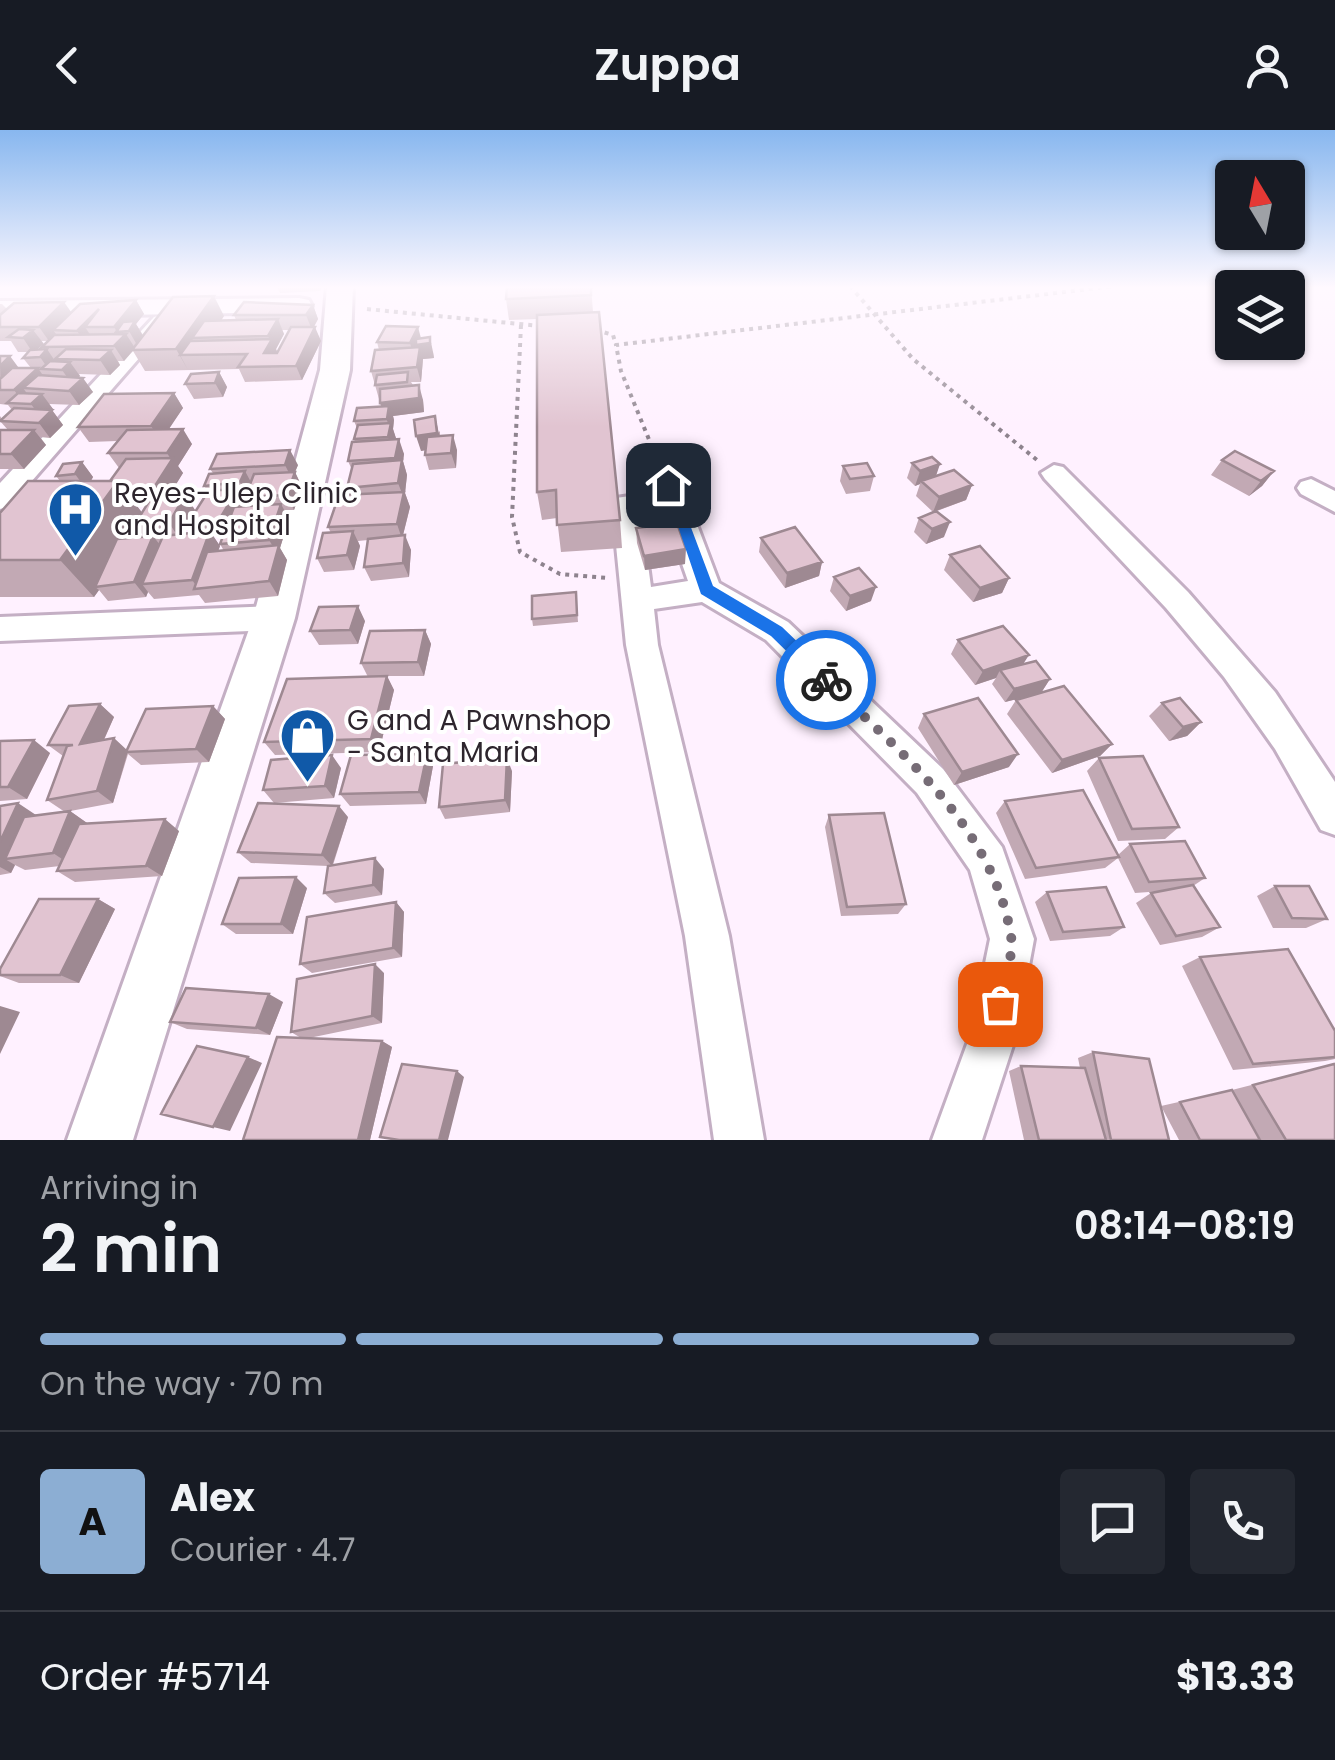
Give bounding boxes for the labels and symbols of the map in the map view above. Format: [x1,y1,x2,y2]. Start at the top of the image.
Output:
north arrow [1215,160,1305,250]
pin [626,443,711,528]
place label: Reyes-Ulep Clinic and Hospital [114,474,358,545]
hospital icon: Reyes-Ulep Clinic and Hospital [45,479,105,558]
courier [776,630,876,730]
place label: G and A Pawnshop - Santa Maria [347,701,611,772]
shop icon: G and A Pawnshop - Santa Maria [278,706,338,785]
pin [958,962,1043,1047]

